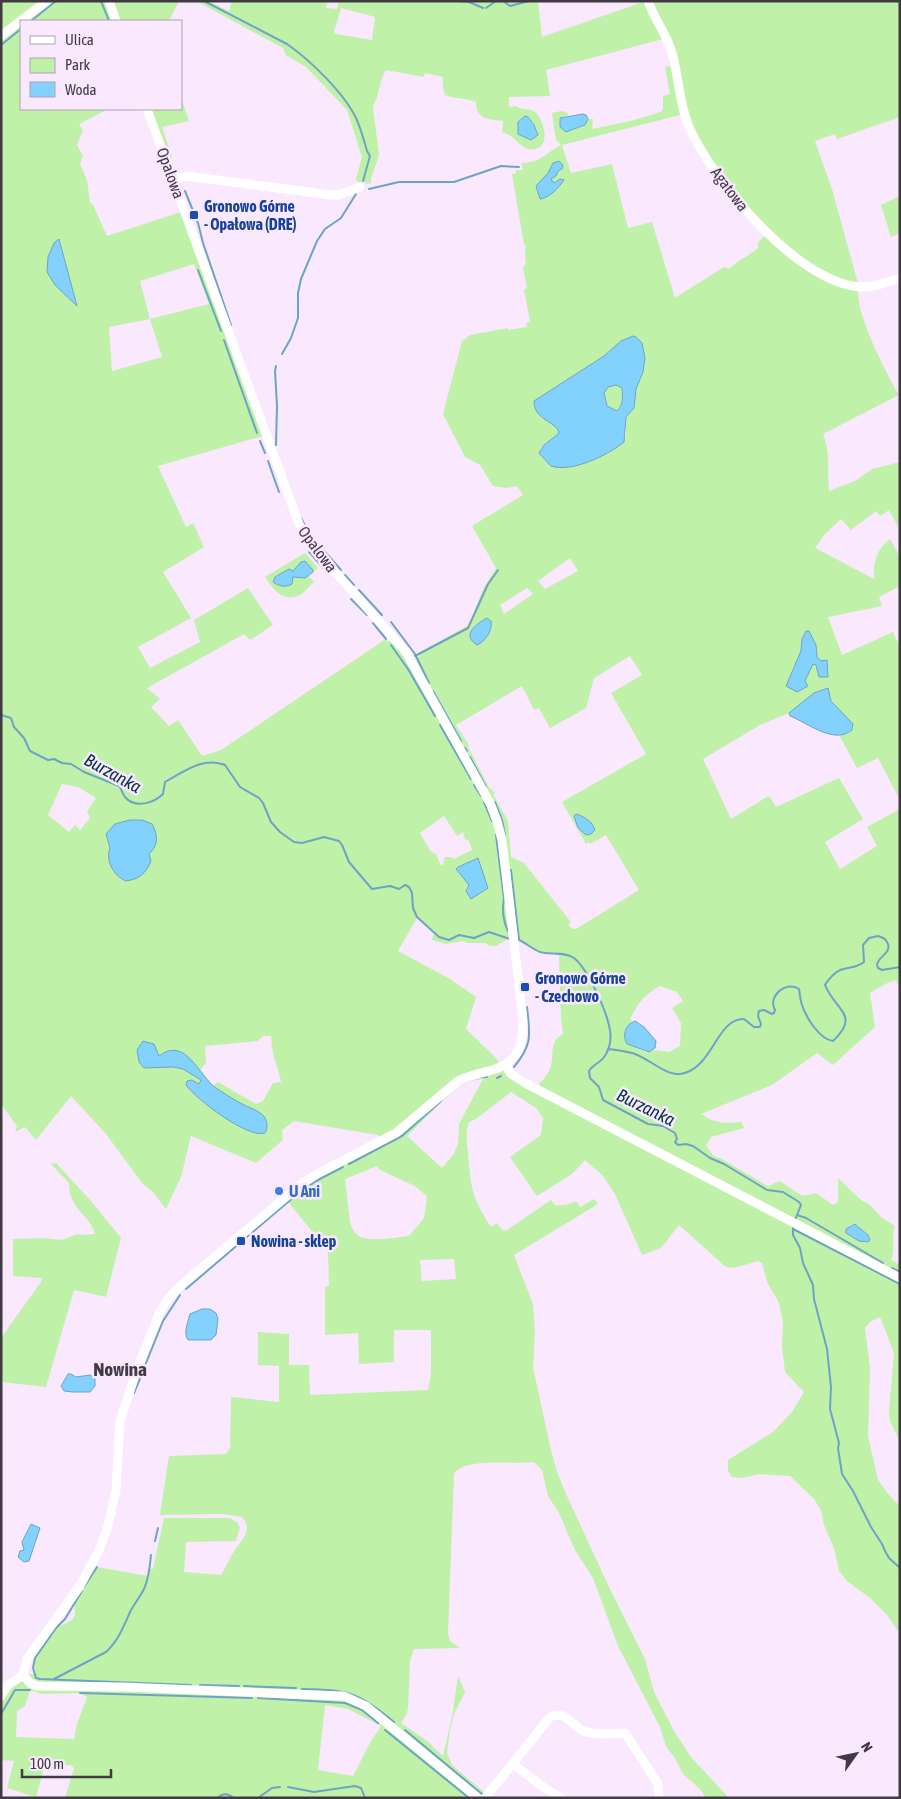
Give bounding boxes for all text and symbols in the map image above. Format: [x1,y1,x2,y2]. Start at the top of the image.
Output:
legend [20,20,182,110]
text: Ulica [65,31,94,48]
text: Park [65,56,90,73]
text: Woda [65,81,97,98]
street label: Opalowa [153,145,188,201]
street label: Agatowa [707,163,752,215]
place label: Gronowo Górne - Opałowa (DRE) [204,197,297,233]
marker: Gronowo Górne - Opałowa (DRE) [188,209,200,221]
street label: Opalowa [294,523,341,576]
water label: Burzanka [81,749,146,797]
place label: Gronowo Górne - Czechowo [535,969,626,1005]
marker: Gronowo Górne - Czechowo [519,981,531,993]
water label: Burzanka [614,1084,679,1130]
place label: U Ani [289,1182,320,1200]
marker: U Ani [273,1185,285,1197]
place label: Nowina - sklep [251,1232,337,1250]
marker: Nowina - sklep [235,1235,247,1247]
district label: Nowina [93,1358,147,1380]
north arrow [831,1729,881,1779]
text: N [858,1739,876,1755]
scale bar [22,1746,111,1778]
text: 100 m [30,1755,64,1772]

